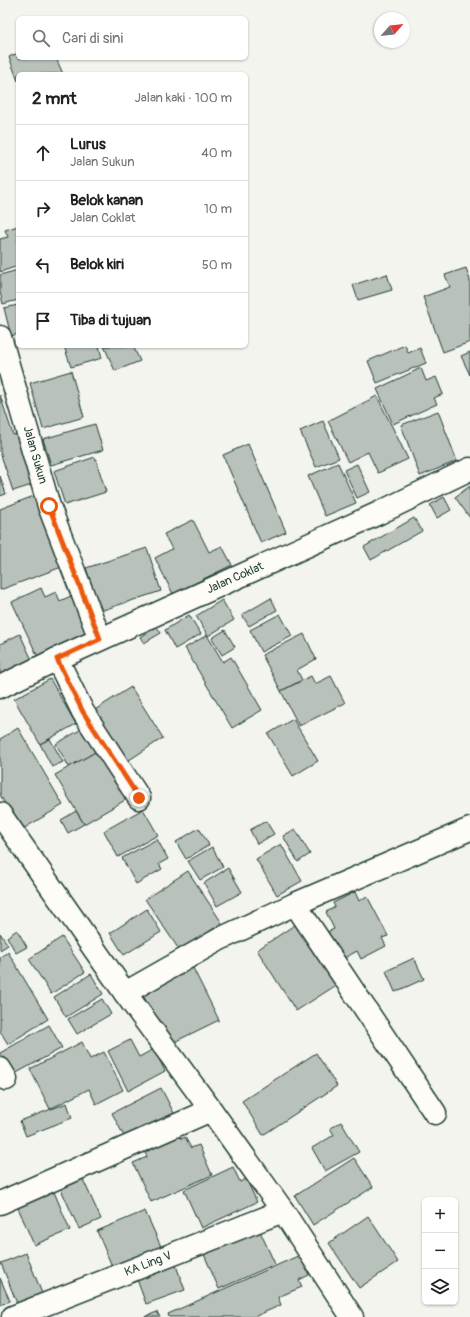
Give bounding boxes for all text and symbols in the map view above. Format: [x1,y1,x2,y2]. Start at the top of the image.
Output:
north arrow [374,12,410,48]
search box [16,16,248,60]
icon: search [30,27,52,49]
text: Cari di sini [62,29,123,48]
text: 2 mnt [32,88,77,109]
text: Jalan kaki · 100 m [135,90,232,106]
text: Lurus [70,135,106,154]
icon: ahead [32,142,54,164]
text: 40 m [201,145,232,161]
text: Jalan Sukun [70,154,135,170]
text: Belok kanan [70,191,143,210]
icon: right [32,198,54,220]
text: 10 m [204,201,232,217]
text: Jalan Coklat [70,210,136,226]
icon: left [32,254,54,276]
text: Belok kiri [70,255,124,274]
text: 50 m [202,257,232,273]
icon: arrive [32,310,54,332]
text: Tiba di tujuan [70,311,151,330]
street label: Jalan Sukun [20,424,50,486]
route start [40,497,58,515]
street label: Jalan Coklat [204,559,266,597]
route end [130,789,148,807]
map controls [422,1197,458,1305]
button: + [422,1197,458,1233]
button: − [422,1233,458,1269]
street label: KA Ling V [122,1248,174,1280]
button: layers [422,1269,458,1305]

